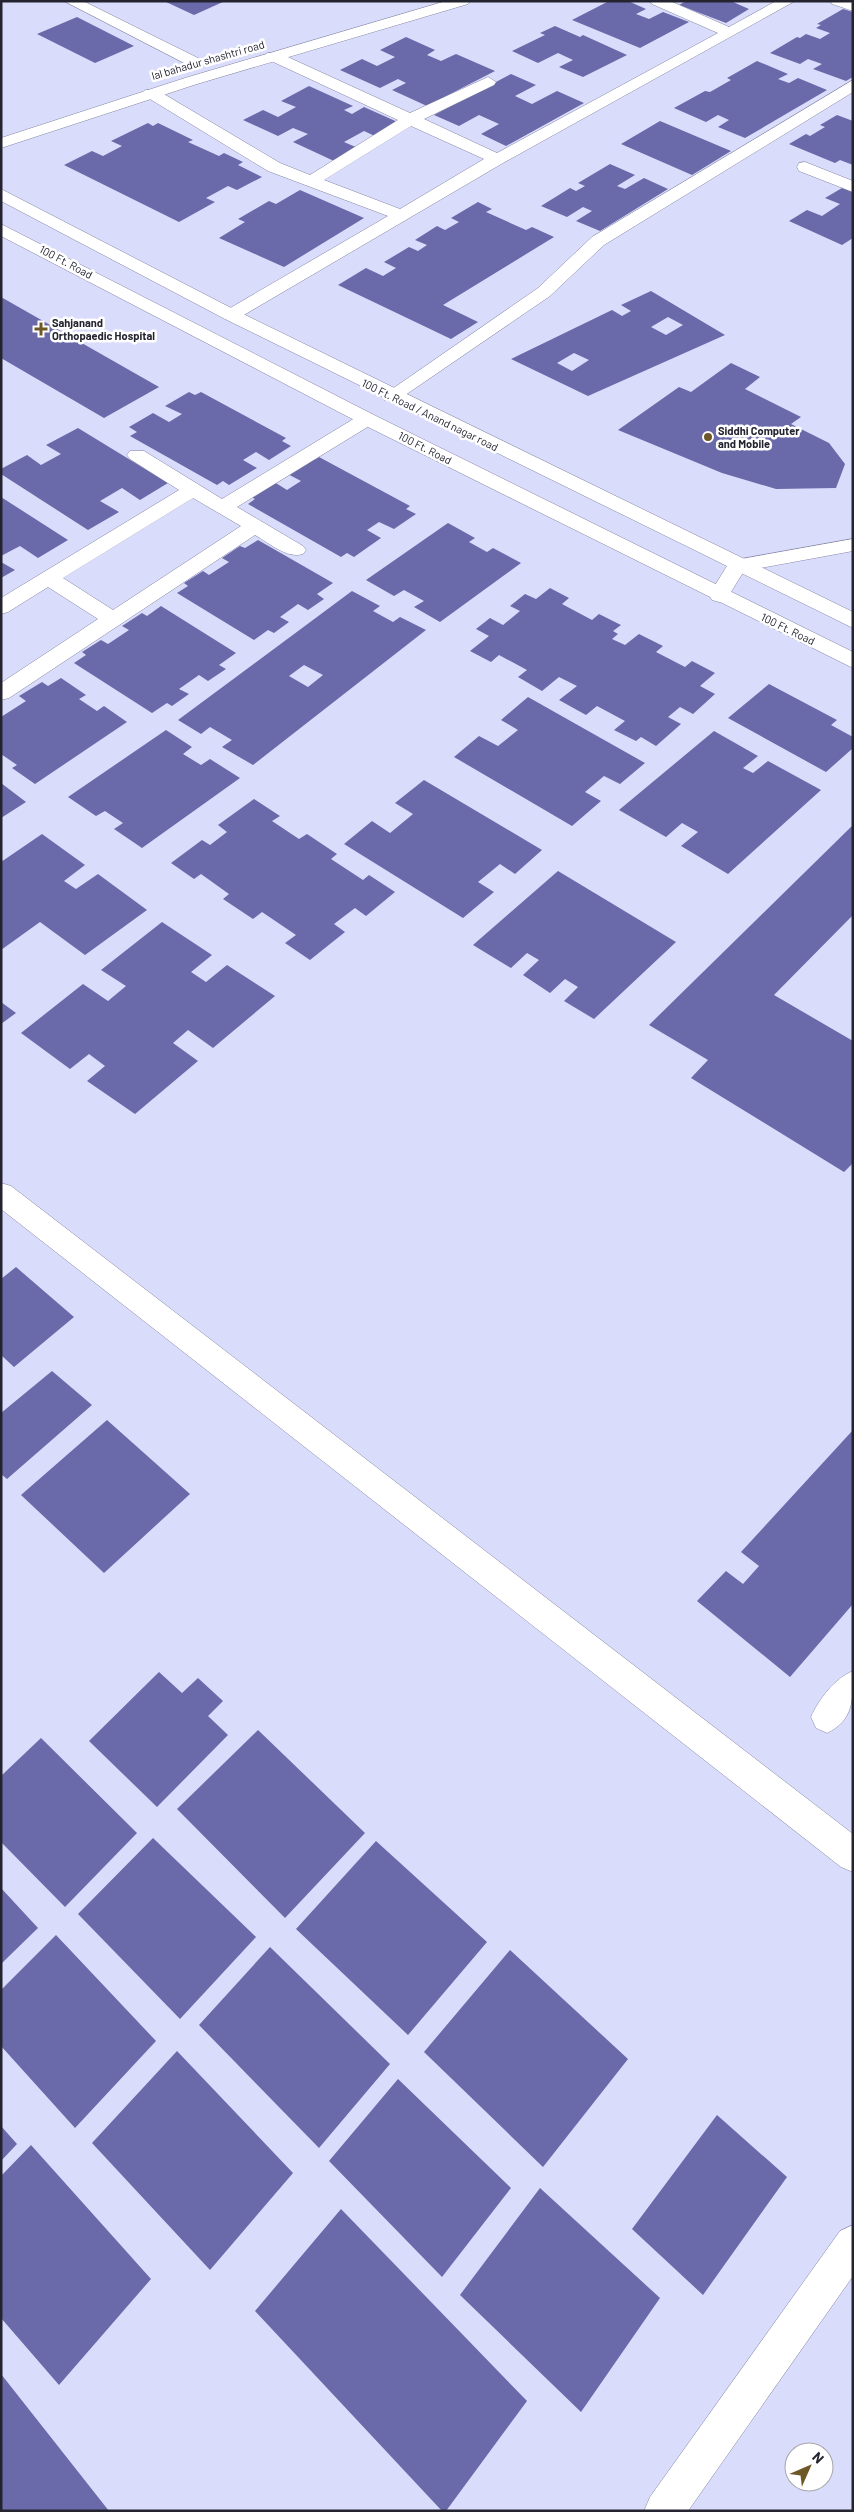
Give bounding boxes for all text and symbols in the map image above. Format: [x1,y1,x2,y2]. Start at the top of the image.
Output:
street label: lal bahadur shashtri road [150,37,266,82]
street label: 100 Ft. Road [37,242,95,281]
place label: Sahjanand Orthopaedic Hospital [52,316,155,342]
marker: Sahjanand Orthopaedic Hospital [34,322,48,336]
street label: 100 Ft. Road / Anand nagar road [360,376,500,454]
place label: Siddhi Computer and Mobile [718,424,800,450]
street label: 100 Ft. Road [396,429,454,467]
marker: Siddhi Computer and Mobile [702,431,714,443]
street label: 100 Ft. Road [759,610,817,647]
north arrow [784,2442,834,2492]
text: N [809,2448,828,2467]

